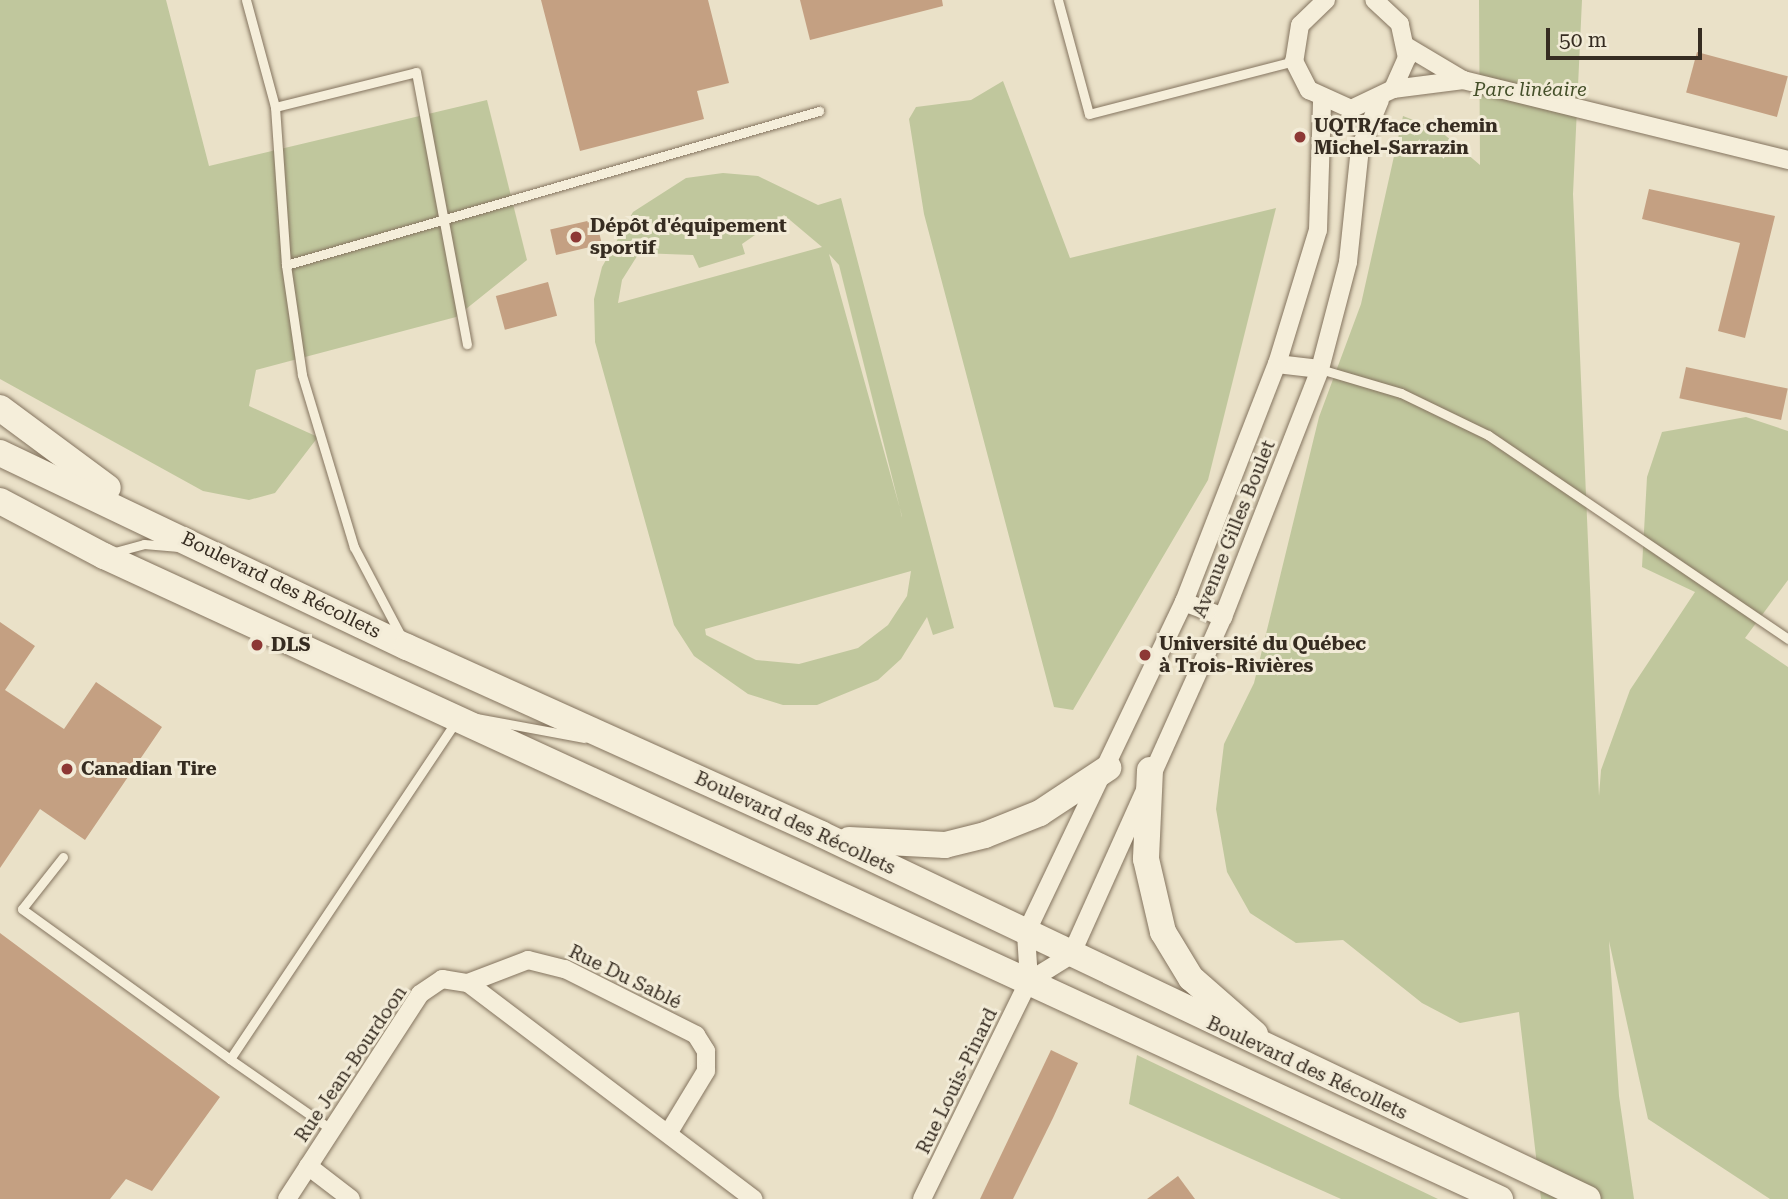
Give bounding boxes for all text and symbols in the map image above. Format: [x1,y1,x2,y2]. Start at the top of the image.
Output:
scale bar [1550,14,1706,58]
text: 50 m [1559,28,1607,52]
park label: Parc linéaire [1473,79,1587,101]
place label: UQTR/face chemin Michel-Sarrazin [1314,115,1498,159]
marker: UQTR/face chemin Michel-Sarrazin [1292,129,1308,145]
place label: Dépôt d'équipement sportif [590,215,787,259]
marker: Dépôt d'équipement sportif [568,229,584,245]
street label: Avenue Gilles Boulet [1188,437,1280,621]
street label: Boulevard des Récollets [178,527,384,643]
place label: Université du Québec à Trois-Rivières [1159,633,1366,677]
place label: DLS [271,634,310,656]
marker: DLS [249,637,265,653]
marker: Université du Québec à Trois-Rivières [1137,647,1153,663]
place label: Canadian Tire [81,758,217,780]
marker: Canadian Tire [59,761,75,777]
street label: Boulevard des Récollets [691,767,899,879]
street label: Rue Du Sablé [565,940,685,1014]
street label: Rue Jean-Bourdoon [290,982,412,1146]
street label: Rue Louis-Pinard [912,1004,1002,1158]
street label: Boulevard des Récollets [1203,1012,1411,1124]

